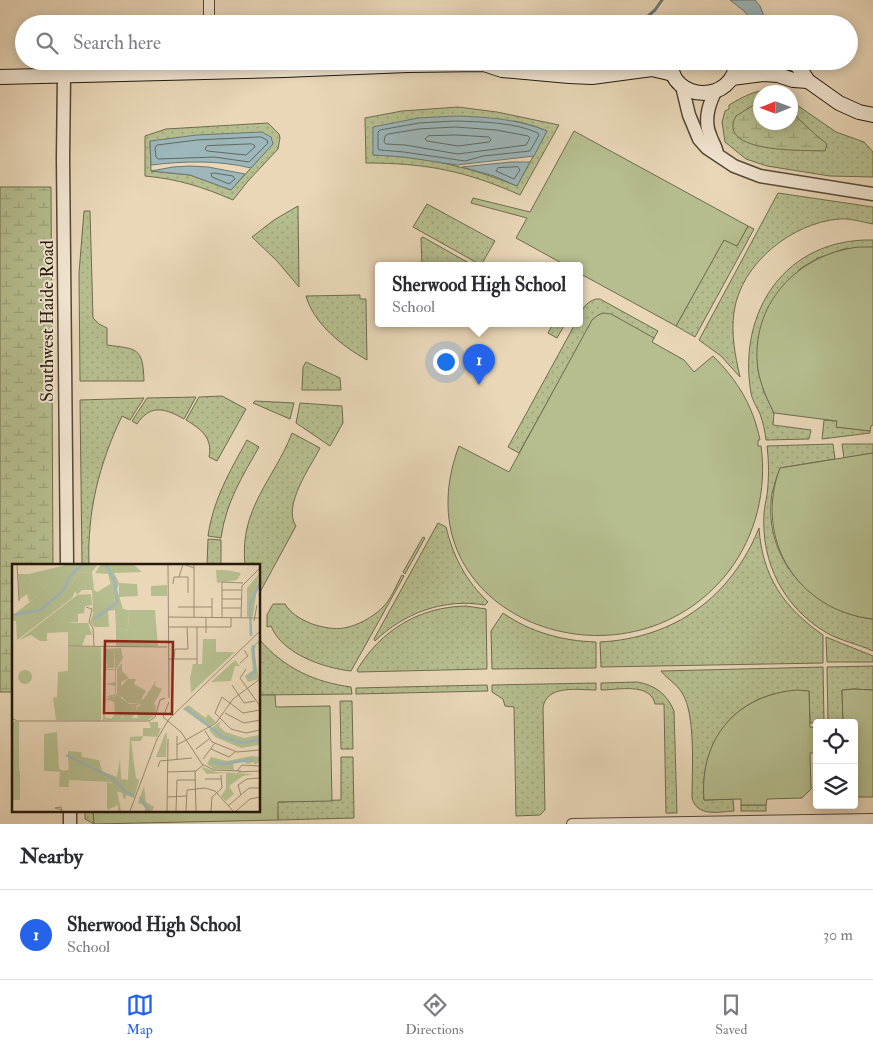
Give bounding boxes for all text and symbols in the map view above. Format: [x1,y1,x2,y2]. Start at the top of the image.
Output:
search box [15,15,858,70]
icon: search [33,29,61,57]
text: Search here [73,31,161,55]
north arrow [753,85,798,130]
street label: Southwest Haide Road [36,240,59,402]
popup [375,262,583,327]
text: Sherwood High School [392,273,566,297]
text: School [392,297,435,317]
pin: 1 [463,344,495,385]
your location [433,349,459,375]
inset map [12,564,260,812]
map controls [813,719,858,809]
button: locate [813,719,858,764]
button: layers [813,764,858,809]
text: Nearby [20,843,83,870]
text: Sherwood High School [67,913,241,937]
text: 1 [33,925,39,945]
text: 30 m [823,925,853,945]
text: School [67,937,110,957]
tab: Map [126,991,154,1038]
tab: Directions [405,991,464,1038]
tab: Saved [715,991,747,1038]

